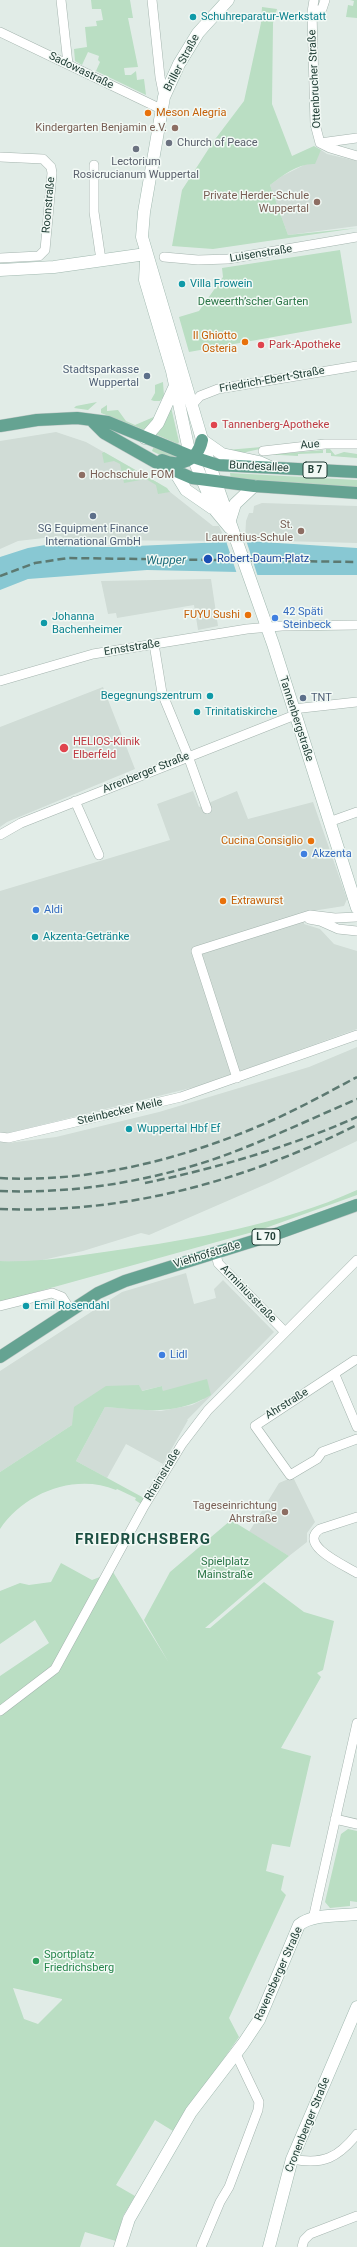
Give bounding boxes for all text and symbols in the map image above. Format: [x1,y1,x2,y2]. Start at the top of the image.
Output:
place label: Schuhreparatur-Werkstatt [201,10,326,24]
marker: Schuhreparatur-Werkstatt [188,12,198,22]
street label: Ottenbrucher Straße [306,29,324,129]
street label: Briller Straße [161,32,203,94]
street label: Sadowastraße [46,50,116,92]
place label: Meson Alegria [156,106,226,120]
marker: Meson Alegria [143,108,153,118]
place label: Kindergarten Benjamin e.V. [35,121,167,135]
marker: Kindergarten Benjamin e.V. [170,123,180,133]
place label: Church of Peace [177,136,258,150]
marker: Church of Peace [164,138,174,148]
marker: Lectorium Rosicrucianum Wuppertal [131,144,141,154]
place label: Lectorium Rosicrucianum Wuppertal [73,155,199,181]
street label: Roonstraße [40,176,58,234]
place label: Private Herder-Schule Wuppertal [203,189,309,215]
marker: Private Herder-Schule Wuppertal [312,197,322,207]
street label: Luisenstraße [229,243,293,265]
place label: Villa Frowein [190,277,252,291]
marker: Villa Frowein [177,279,187,289]
park label: Deweerth’scher Garten [198,295,308,309]
place label: Il Ghiotto Osteria [193,329,237,355]
marker: Il Ghiotto Osteria [240,337,250,347]
place label: Park-Apotheke [269,338,341,352]
marker: Park-Apotheke [256,340,266,350]
place label: Stadtsparkasse Wuppertal [63,363,139,389]
street label: Friedrich-Ebert-Straße [218,364,326,396]
marker: Stadtsparkasse Wuppertal [142,371,152,381]
place label: Tannenberg-Apotheke [222,418,329,432]
marker: Tannenberg-Apotheke [209,420,219,430]
street label: Aue [300,438,320,452]
street label: Bundesallee [229,459,289,475]
road number: B 7 [303,462,327,478]
place label: Hochschule FOM [90,468,174,482]
marker: Hochschule FOM [77,470,87,480]
marker: SG Equipment Finance International GmbH [88,511,98,521]
place label: St. Laurentius-Schule [206,518,293,544]
place label: SG Equipment Finance International GmbH [38,522,148,548]
marker: St. Laurentius-Schule [296,526,306,536]
place label: Robert-Daum-Platz [217,552,309,566]
water label: Wupper [146,553,186,569]
marker: Robert-Daum-Platz [202,553,214,565]
place label: 42 Späti Steinbeck [283,605,331,631]
place label: FUYU Sushi [184,608,240,622]
place label: Johanna Bachenheimer [52,610,122,636]
marker: FUYU Sushi [243,610,253,620]
marker: 42 Späti Steinbeck [270,613,280,623]
marker: Johanna Bachenheimer [39,618,49,628]
street label: Ernststraße [103,637,161,659]
street label: Tannenbergstraße [276,675,316,763]
place label: Begegnungszentrum [101,689,202,703]
marker: Begegnungszentrum [205,691,215,701]
place label: TNT [311,691,332,705]
marker: TNT [298,693,308,703]
place label: Trinitatiskirche [205,705,277,719]
marker: Trinitatiskirche [192,707,202,717]
place label: HELIOS-Klinik Elberfeld [73,735,140,761]
marker: HELIOS-Klinik Elberfeld [58,742,70,754]
street label: Arrenberger Straße [101,750,191,796]
place label: Cucina Consiglio [221,834,303,848]
marker: Cucina Consiglio [306,836,316,846]
place label: Akzenta [312,847,352,861]
marker: Akzenta [299,849,309,859]
place label: Extrawurst [231,894,283,908]
marker: Extrawurst [218,896,228,906]
place label: Aldi [44,903,63,917]
marker: Aldi [31,905,41,915]
place label: Akzenta-Getränke [43,930,129,944]
marker: Akzenta-Getränke [30,932,40,942]
street label: Steinbecker Meile [76,1096,164,1128]
place label: Wuppertal Hbf Ef [137,1122,220,1136]
marker: Wuppertal Hbf Ef [124,1124,134,1134]
road number: L 70 [252,1229,280,1245]
street label: Viehhofstraße [172,1239,242,1271]
street label: Arminiusstraße [217,1262,279,1326]
place label: Emil Rosendahl [34,1299,110,1313]
marker: Emil Rosendahl [21,1301,31,1311]
place label: Lidl [170,1348,187,1362]
marker: Lidl [157,1350,167,1360]
street label: Ahrstraße [263,1386,311,1422]
street label: Rheinstraße [142,1447,184,1503]
place label: Tageseinrichtung Ahrstraße [193,1499,277,1525]
marker: Tageseinrichtung Ahrstraße [280,1507,290,1517]
district label: FRIEDRICHSBERG [75,1531,211,1549]
park label: Spielplatz Mainstraße [197,1555,253,1581]
street label: Ravensberger Straße [252,1925,306,2023]
place label: Sportplatz Friedrichsberg [44,1948,114,1974]
marker: Sportplatz Friedrichsberg [31,1956,41,1966]
street label: Cronenberger Straße [283,2076,333,2174]

